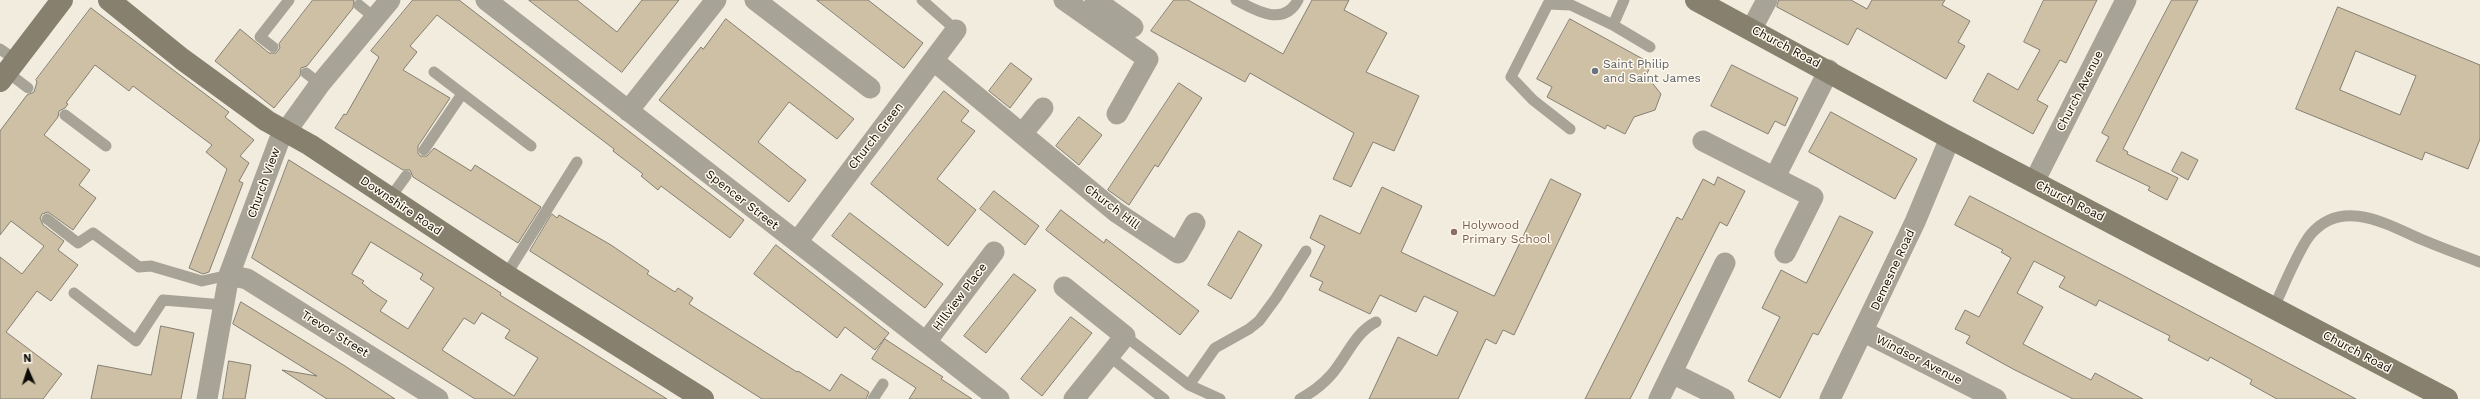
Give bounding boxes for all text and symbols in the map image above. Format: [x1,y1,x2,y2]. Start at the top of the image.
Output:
street label: Church Road [1749,23,1823,71]
street label: Church Avenue [2054,48,2106,134]
place label: Saint Philip and Saint James [1603,57,1701,85]
marker: Saint Philip and Saint James [1590,66,1600,76]
street label: Church Green [845,100,907,172]
street label: Church View [245,146,283,220]
street label: Spencer Street [703,167,781,233]
street label: Downshire Road [358,173,444,239]
street label: Church Road [2033,177,2107,225]
street label: Church Hill [1082,182,1142,232]
place label: Holywood Primary School [1462,218,1551,246]
marker: Holywood Primary School [1449,227,1459,237]
street label: Demesne Road [1868,227,1918,313]
street label: Hillview Place [930,260,990,334]
street label: Trevor Street [299,308,371,360]
street label: Church Road [2320,328,2394,376]
street label: Windsor Avenue [1874,332,1964,388]
north arrow [8,351,48,391]
text: N [23,352,32,365]

